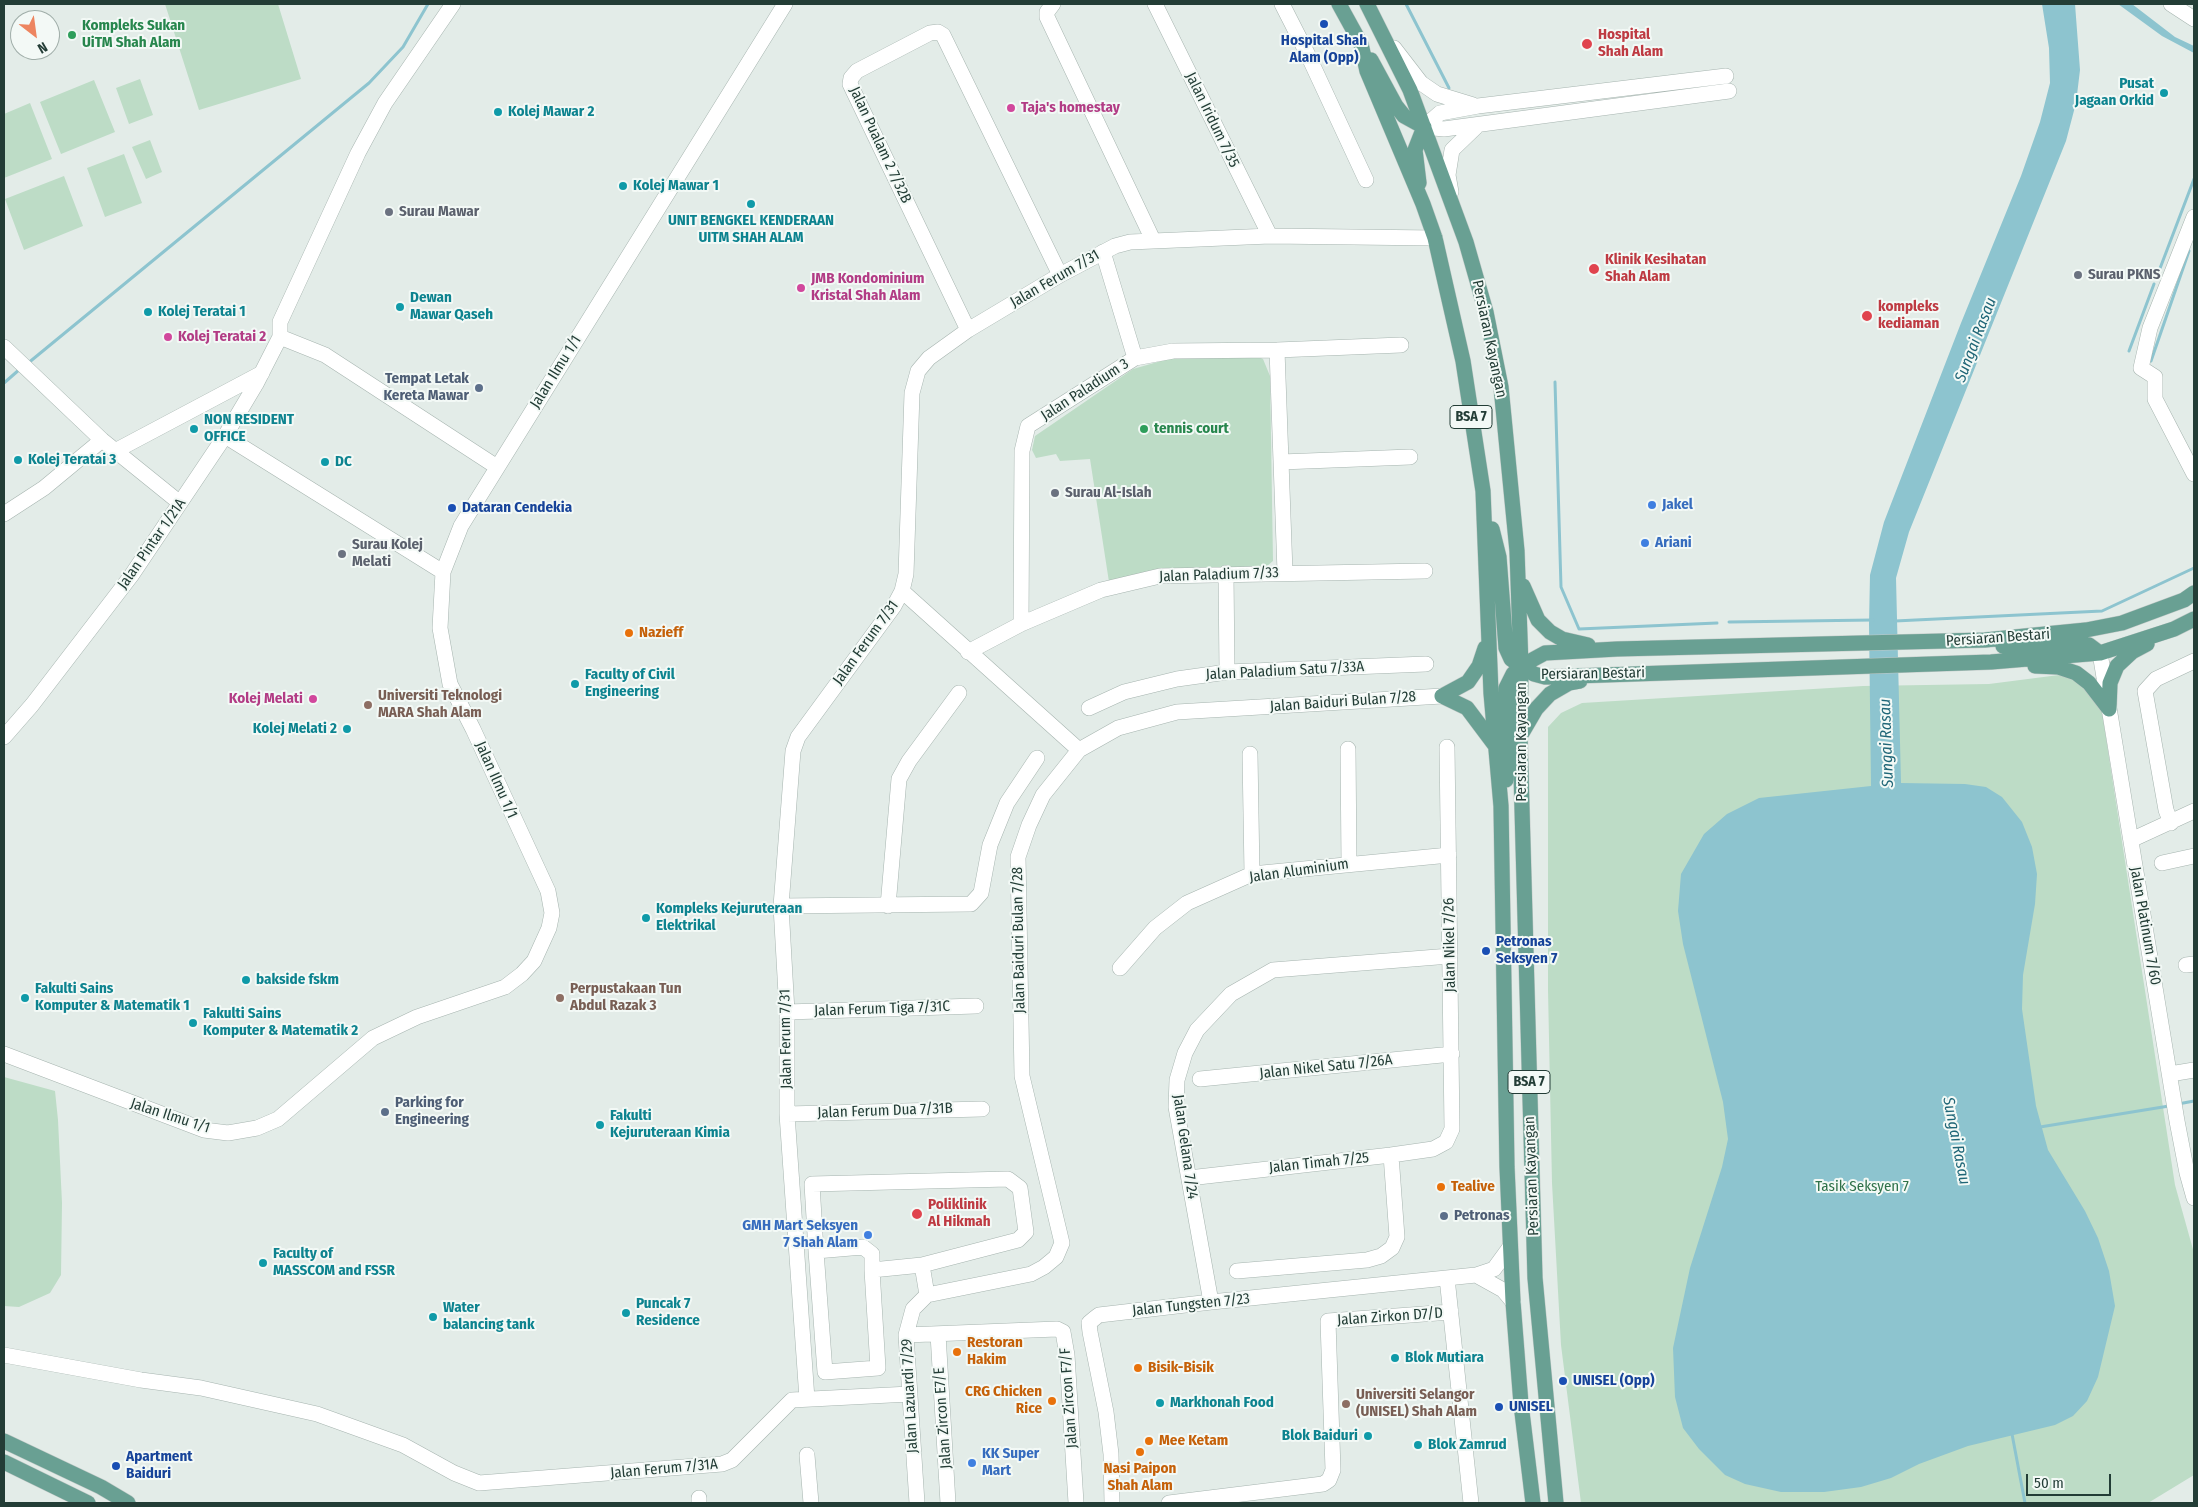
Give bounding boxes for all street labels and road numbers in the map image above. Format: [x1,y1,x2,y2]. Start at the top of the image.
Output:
street label: Jalan Iridum 7/35 [1181,70,1243,170]
street label: Jalan Pualam 2 7/32B [845,84,915,206]
street label: Jalan Ferum 7/31 [1007,246,1103,312]
street label: Persiaran Kayangan [1468,279,1510,399]
street label: Jalan Ilmu 1/1 [526,332,586,412]
street label: Jalan Paladium 3 [1038,355,1132,425]
road number: BSA 7 [1450,406,1492,428]
street label: Jalan Pintar 1/21A [114,495,190,593]
street label: Jalan Paladium 7/33 [1159,564,1279,586]
street label: Jalan Ferum 7/31 [829,597,903,689]
street label: Persiaran Bestari [1945,625,2051,651]
street label: Jalan Paladium Satu 7/33A [1205,658,1365,684]
street label: Persiaran Bestari [1541,664,1645,684]
street label: Persiaran Kayangan [1513,682,1531,802]
street label: Jalan Baiduri Bulan 7/28 [1269,688,1417,716]
street label: Jalan Ilmu 1/1 [471,739,521,821]
street label: Jalan Aluminium [1248,855,1350,887]
street label: Jalan Platinum 7/60 [2126,866,2164,986]
street label: Jalan Baiduri Bulan 7/28 [1009,867,1029,1013]
street label: Jalan Nikel 7/26 [1440,898,1460,992]
street label: Jalan Ferum 7/31 [776,989,796,1089]
street label: Jalan Ferum Tiga 7/31C [814,998,950,1020]
street label: Jalan Nikel Satu 7/26A [1259,1051,1393,1083]
road number: BSA 7 [1508,1070,1550,1094]
street label: Jalan Gelana 7/24 [1169,1094,1201,1200]
street label: Jalan Ilmu 1/1 [128,1095,212,1137]
street label: Jalan Ferum Dua 7/31B [817,1100,953,1122]
street label: Persiaran Kayangan [1521,1116,1543,1236]
street label: Jalan Timah 7/25 [1268,1149,1370,1177]
street label: Jalan Tungsten 7/23 [1131,1290,1251,1320]
street label: Jalan Zirkon D7/D [1337,1304,1443,1330]
street label: Jalan Lazuardi 7/29 [898,1338,922,1454]
street label: Jalan Zircon F7/F [1057,1347,1081,1449]
street label: Jalan Zircon E7/E [930,1367,956,1469]
street label: Jalan Ferum 7/31A [610,1455,718,1483]

